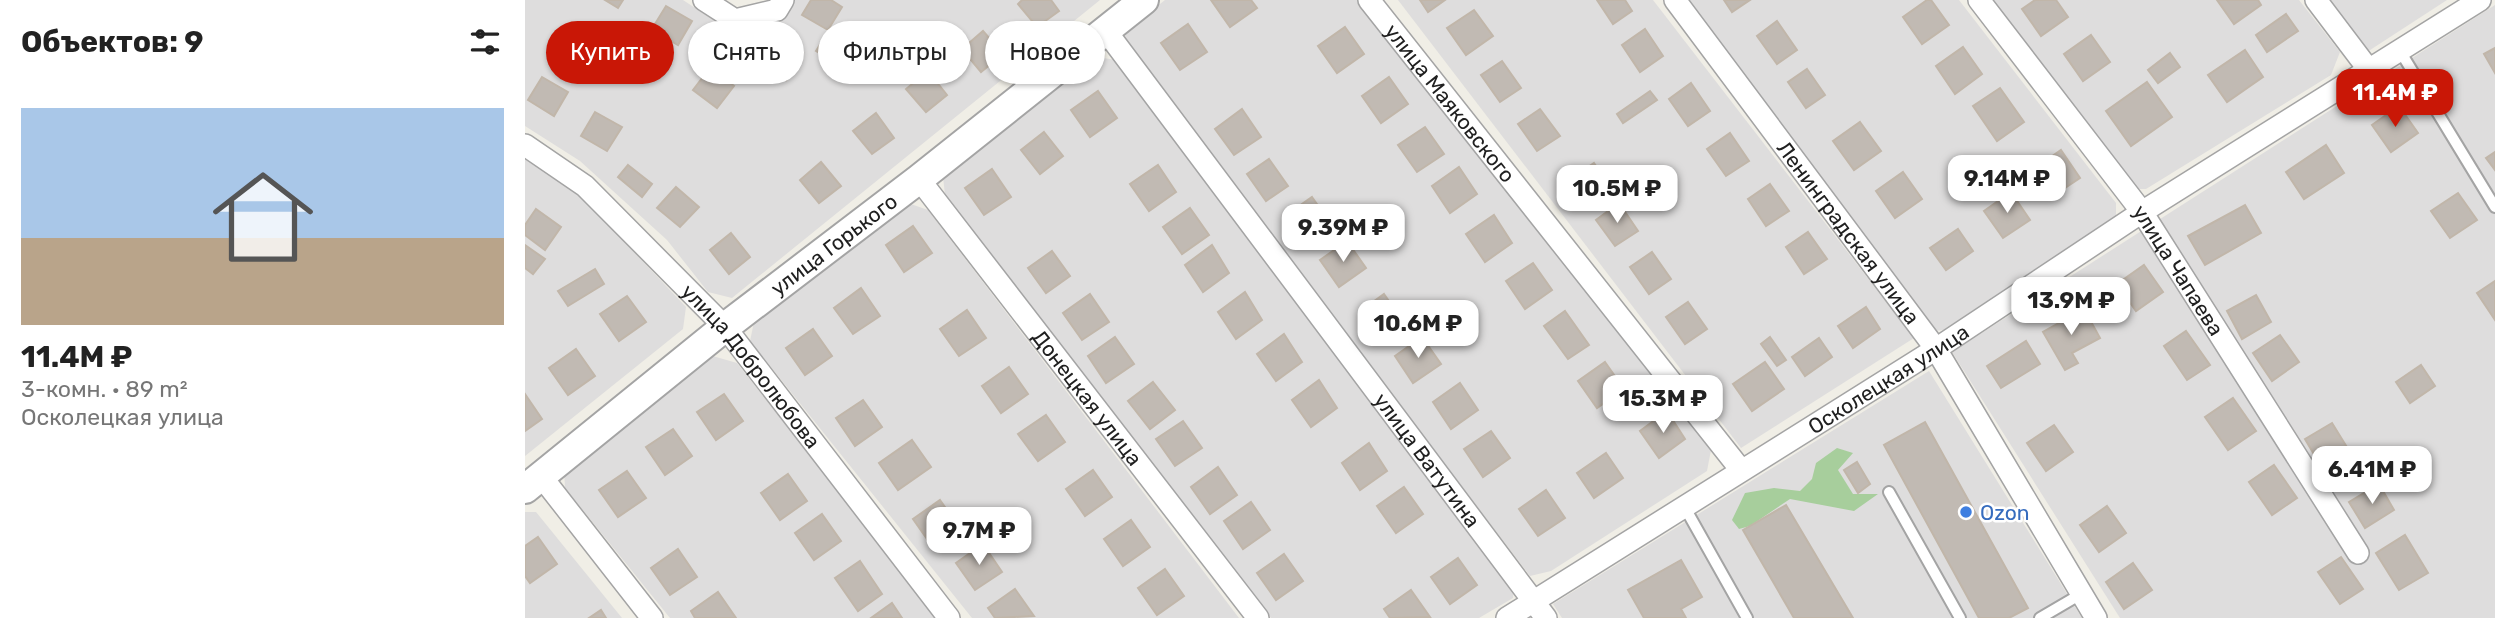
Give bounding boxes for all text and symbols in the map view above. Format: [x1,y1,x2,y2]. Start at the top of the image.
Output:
street label: улица Маяковского [1380,18,1521,187]
chip: Купить [546,21,674,84]
chip: Снять [688,21,804,84]
chip: Фильтры [818,21,971,84]
chip: Новое [985,21,1105,84]
icon: filters [466,23,504,61]
text: Объектов: 9 [21,24,204,60]
pin: 11.4M ₽ [2330,69,2460,129]
text: 11.4M ₽ [2352,78,2438,106]
street label: Ленинградская улица [1772,136,1925,329]
icon: home [200,154,326,280]
pin: 9.14M ₽ [1942,156,2072,215]
text: 9.14M ₽ [1964,164,2050,192]
pin: 10.5M ₽ [1552,166,1682,225]
text: 10.5M ₽ [1573,174,1661,202]
street label: улица Горького [765,188,902,300]
street label: улица Чапаева [2128,199,2229,340]
pin: 9.39M ₽ [1278,204,1408,264]
text: 9.39M ₽ [1298,213,1388,241]
street label: улица Добролюбова [677,278,826,453]
pin: 13.9M ₽ [2006,278,2136,337]
text: 13.9M ₽ [2027,286,2115,314]
pin: 10.6M ₽ [1353,300,1483,360]
text: 10.6M ₽ [1374,309,1462,337]
street label: Осколецкая улица [1803,319,1973,439]
street label: Донецкая улица [1028,325,1148,470]
text: 11.4M ₽ [21,339,132,375]
text: 3-комн. · 89 m² [21,375,187,403]
pin: 15.3M ₽ [1598,376,1728,435]
text: 15.3M ₽ [1619,384,1707,412]
street label: улица Ватутина [1369,388,1486,532]
text: Осколецкая улица [21,403,224,431]
pin: 6.41M ₽ [2307,447,2437,506]
text: 6.41M ₽ [2328,455,2416,483]
place label: Ozon [1980,500,2030,525]
marker: Ozon [1958,504,1974,520]
pin: 9.7M ₽ [922,508,1036,567]
text: 9.7M ₽ [942,516,1016,544]

